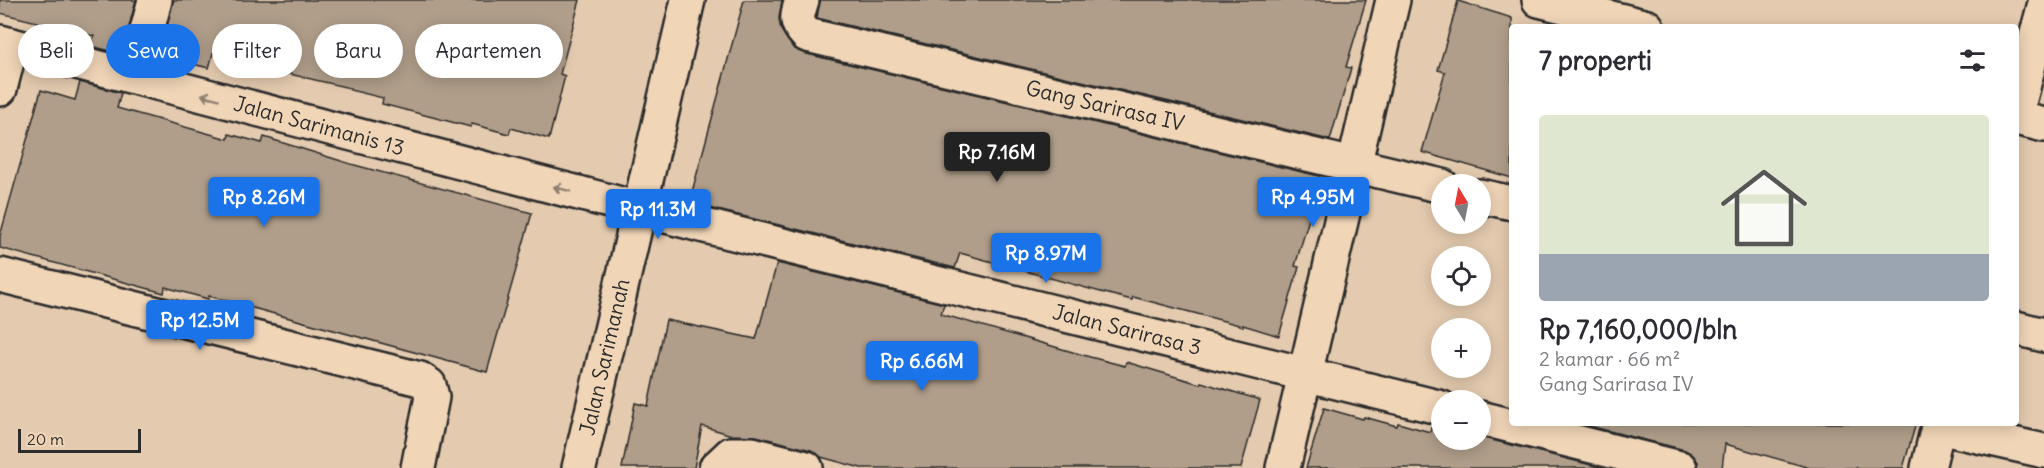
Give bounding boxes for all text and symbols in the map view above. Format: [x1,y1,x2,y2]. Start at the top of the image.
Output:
chip: Beli [18,24,94,78]
chip: Sewa [106,24,200,78]
chip: Filter [212,24,302,78]
chip: Baru [314,24,403,78]
chip: Apartemen [415,24,563,78]
text: 7 properti [1539,44,1652,77]
icon: filters [1956,44,1989,77]
street label: Gang Sarirasa IV [1023,74,1187,137]
street label: Jalan Sarimanis 13 [231,90,407,161]
one-way arrow [201,91,220,102]
pin: Rp 7.16M [935,132,1059,183]
text: Rp 7.16M [958,139,1036,164]
icon: home [1710,154,1818,262]
north arrow [1431,174,1491,234]
map controls [1431,174,1491,450]
pin: Rp 8.26M [202,177,326,228]
pin: Rp 4.95M [1251,177,1375,228]
one-way arrow [552,183,571,194]
text: Rp 8.26M [222,184,306,209]
text: Rp 4.95M [1271,184,1355,209]
pin: Rp 11.3M [596,189,720,240]
text: Rp 11.3M [620,196,696,221]
pin: Rp 8.97M [984,233,1108,284]
text: Rp 8.97M [1005,240,1087,265]
button: locate [1431,246,1491,306]
street label: Jalan Sarimanah [573,276,636,438]
street label: Jalan Sarirasa 3 [1050,298,1204,361]
pin: Rp 12.5M [138,300,262,351]
text: Rp 12.5M [160,307,240,332]
text: Rp 7,160,000/bln [1539,313,1737,346]
button: + [1431,318,1491,378]
pin: Rp 6.66M [860,341,984,392]
text: 2 kamar · 66 m² [1539,346,1680,371]
text: Rp 6.66M [880,348,964,373]
text: Gang Sarirasa IV [1539,371,1693,396]
button: − [1431,390,1491,450]
scale bar [18,426,141,454]
text: 20 m [27,429,64,449]

